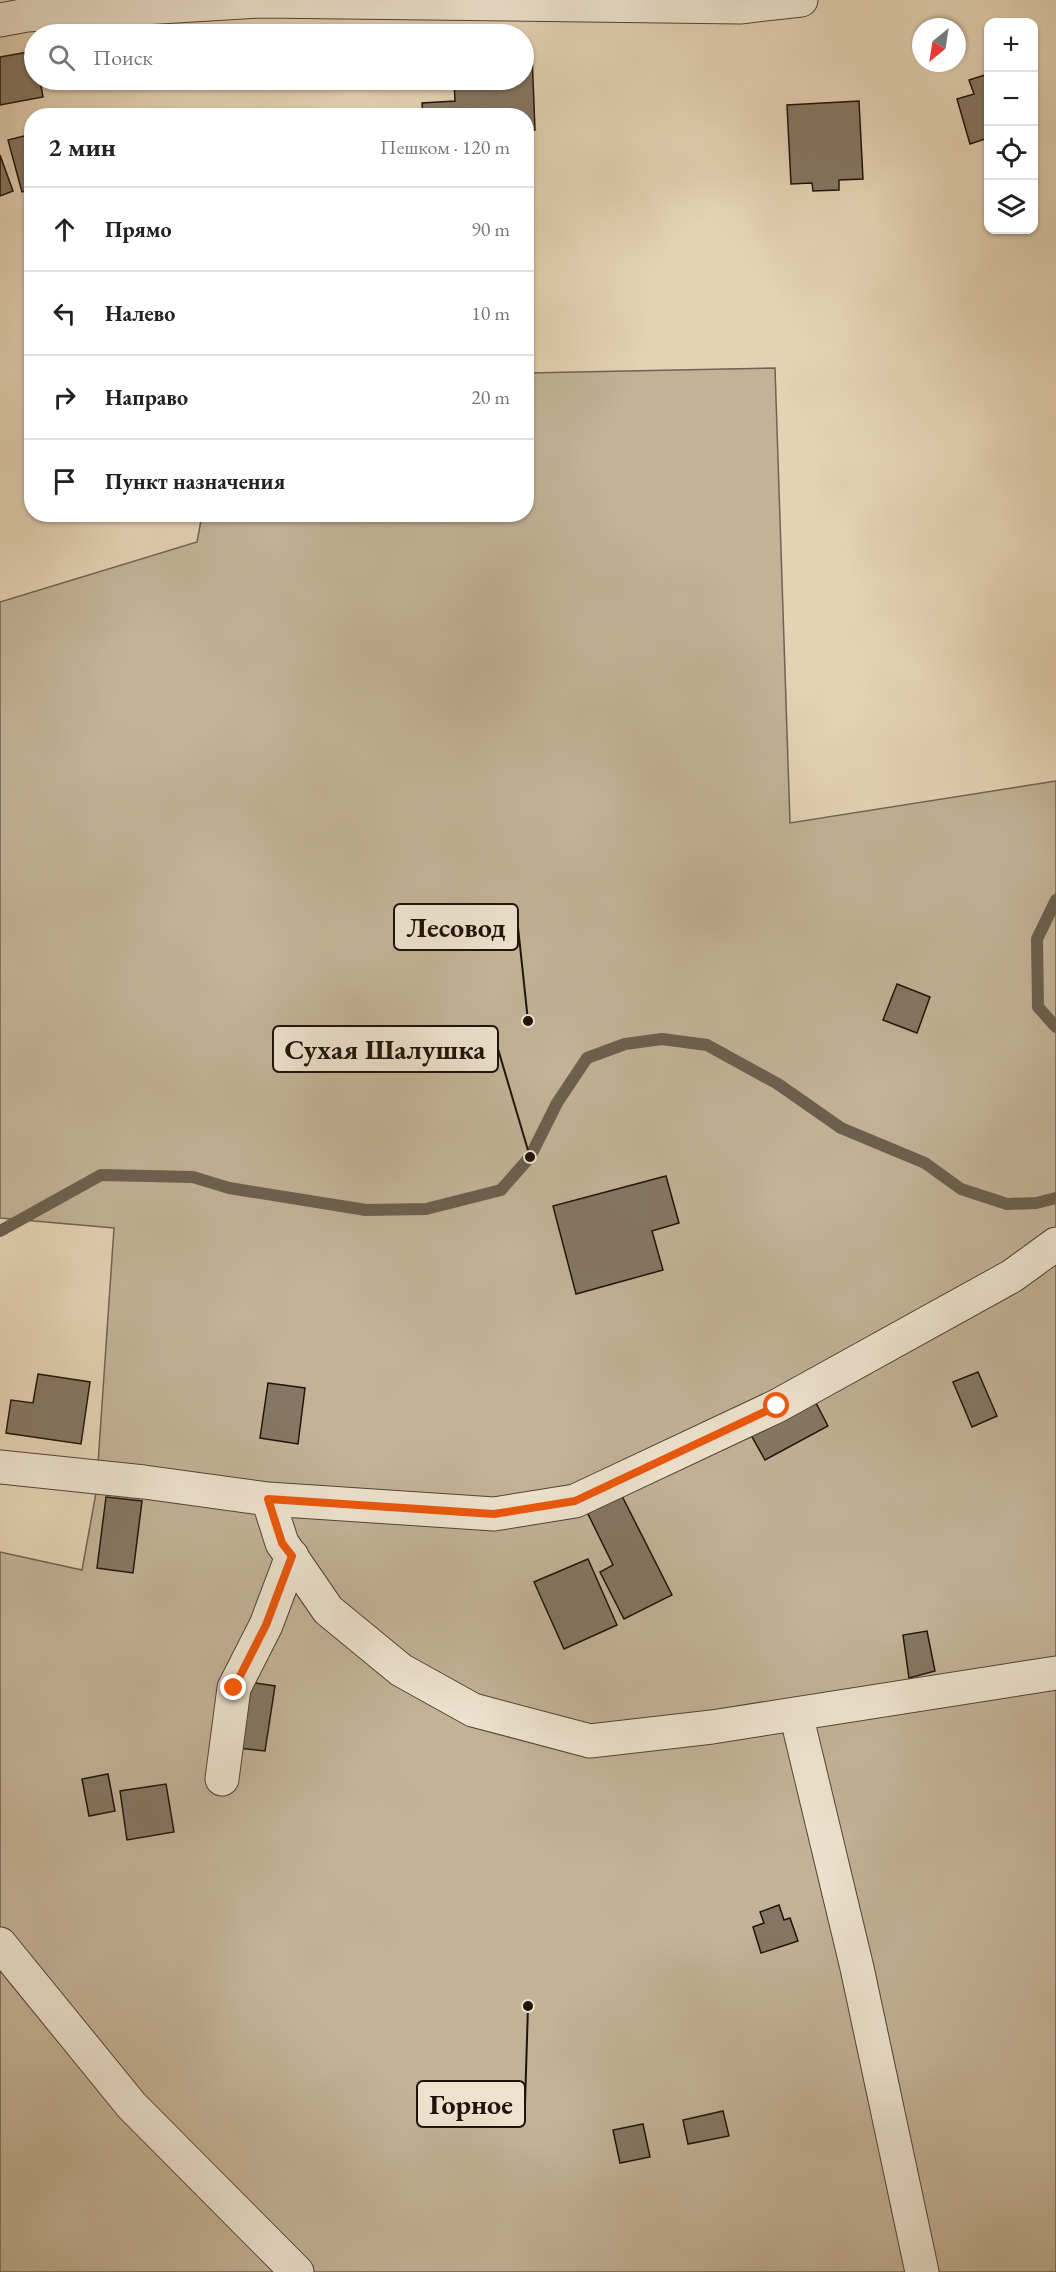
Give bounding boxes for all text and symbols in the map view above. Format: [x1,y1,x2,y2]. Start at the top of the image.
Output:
north arrow [912,18,966,72]
map controls [984,18,1038,234]
button: + [984,18,1038,72]
search box [24,24,534,90]
icon: search [45,41,78,74]
text: Поиск [93,43,153,72]
button: − [984,72,1038,126]
button: locate [984,126,1038,180]
text: 2 мин [48,130,116,164]
text: Пешком · 120 m [380,134,510,160]
button: layers [984,180,1038,234]
icon: ahead [48,213,81,246]
text: Прямо [105,215,172,244]
text: 90 m [471,216,510,242]
icon: left [48,297,81,330]
text: Налево [105,299,175,328]
text: 10 m [471,300,510,326]
icon: right [48,381,81,414]
text: Направо [105,383,188,412]
text: 20 m [471,384,510,410]
icon: arrive [48,465,81,498]
text: Пункт назначения [105,467,285,496]
callout: Лесовод [394,904,518,950]
text: Лесовод [406,909,506,945]
callout: Сухая Шалушка [273,1026,498,1072]
text: Сухая Шалушка [284,1031,486,1067]
route start [763,1392,789,1418]
route end [220,1674,246,1700]
callout: Горное [417,2081,525,2127]
text: Горное [429,2086,513,2122]

